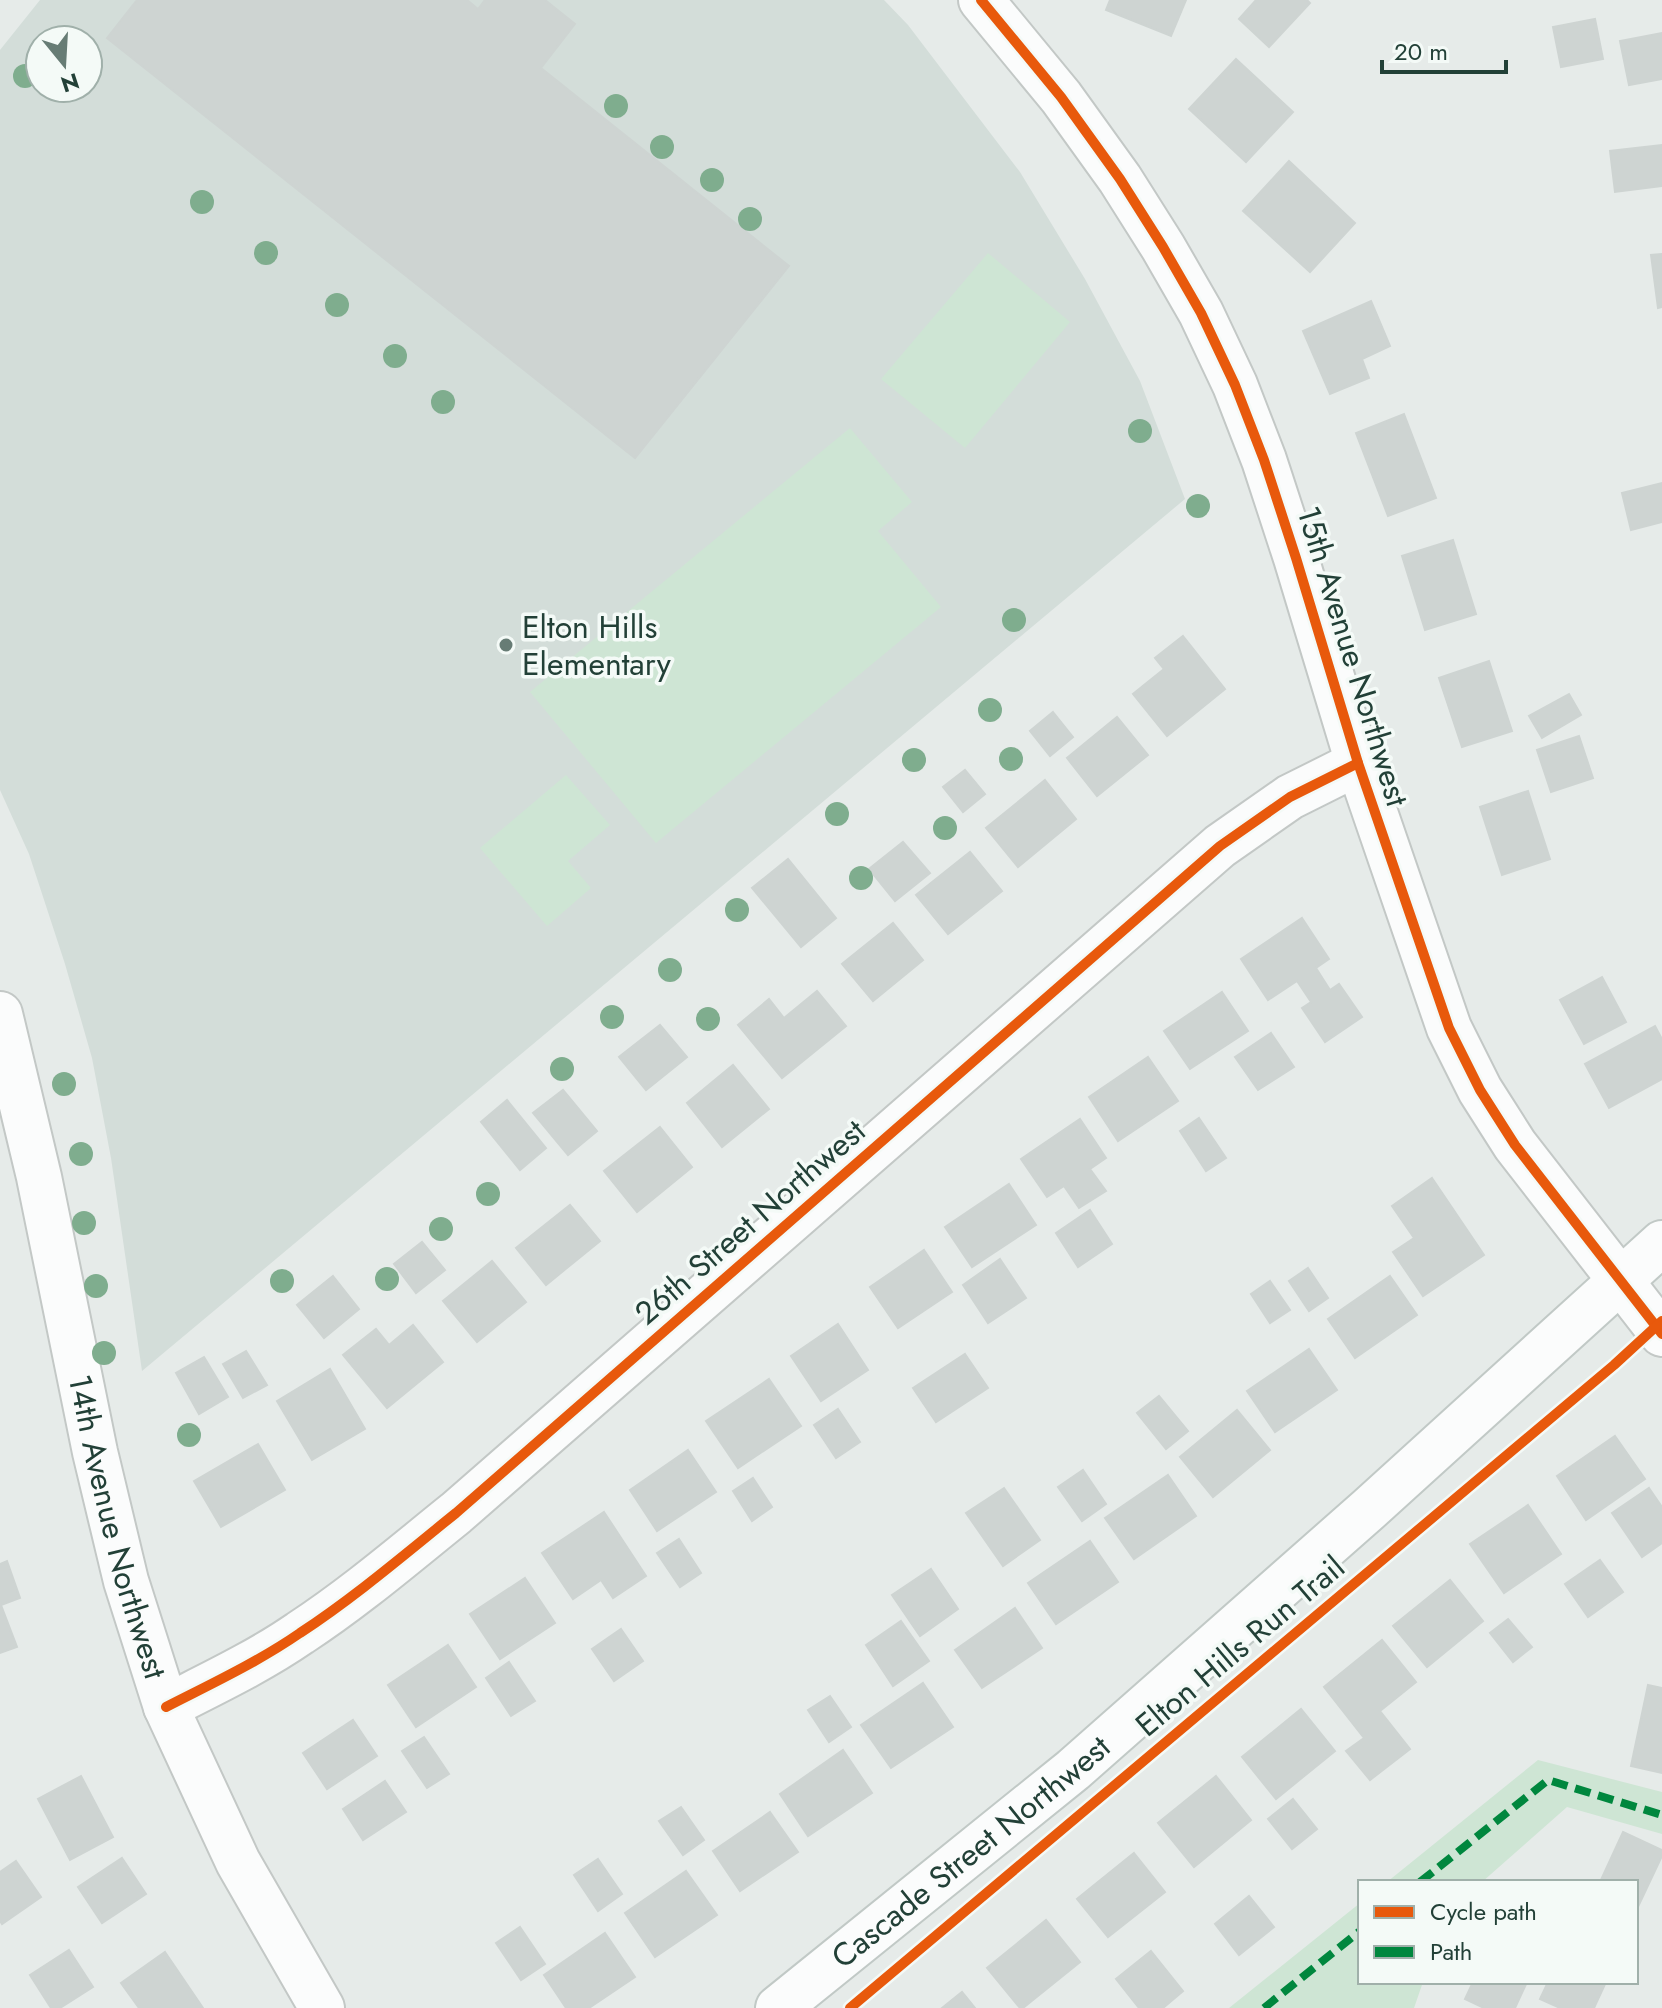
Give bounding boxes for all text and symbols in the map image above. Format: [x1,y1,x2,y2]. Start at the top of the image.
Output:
north arrow [24,24,104,104]
scale bar [1382,24,1506,74]
text: 20 m [1394,34,1448,69]
text: N [57,65,83,101]
street label: 15th Avenue Northwest [1285,500,1421,812]
place label: Elton Hills Elementary [522,604,672,687]
marker: Elton Hills Elementary [497,636,515,654]
street label: 26th Street Northwest [625,1108,876,1335]
street label: 14th Avenue Northwest [57,1371,179,1685]
street label: Elton Hills Run Trail [1125,1545,1355,1747]
street label: Cascade Street Northwest [821,1724,1120,1979]
legend [1358,1880,1638,1984]
text: Cycle path [1430,1894,1537,1929]
text: Path [1430,1934,1472,1969]

